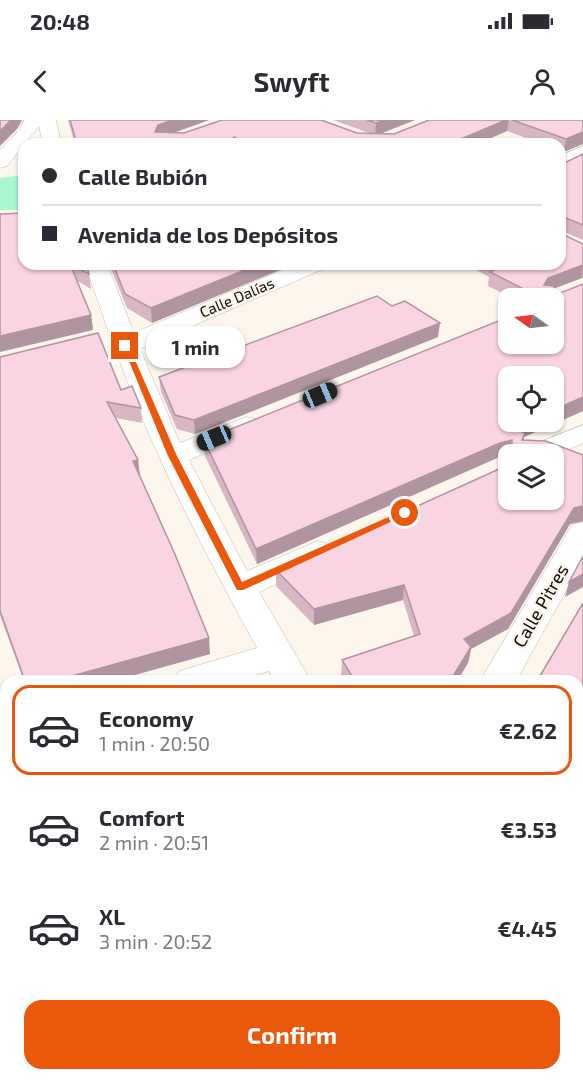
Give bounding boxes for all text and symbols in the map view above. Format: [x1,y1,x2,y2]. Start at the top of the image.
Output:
text: 20:48 [30,8,90,34]
icon: back [24,65,57,98]
text: Swyft [254,65,329,97]
icon: person [526,65,559,98]
text: Calle Bubión [78,163,208,189]
text: Avenida de los Depósitos [78,221,338,247]
street label: Calle Dalías [197,273,277,321]
north arrow [498,288,564,354]
map controls [498,288,564,510]
callout: 1 min [146,325,245,367]
route end [111,332,138,359]
text: 1 min [171,335,220,359]
button: locate [498,366,564,432]
car [300,380,340,410]
car [194,423,234,453]
button: layers [498,444,564,510]
route start [391,499,418,526]
street label: Calle Pitres [508,560,573,651]
icon: car [27,703,81,757]
text: Economy [99,705,194,731]
text: €2.62 [499,717,557,743]
text: 1 min · 20:50 [99,731,210,755]
icon: car [27,802,81,856]
text: Comfort [99,804,184,830]
text: €3.53 [500,816,557,842]
text: 2 min · 20:51 [99,830,209,854]
icon: car [27,901,81,955]
text: XL [99,903,125,929]
text: €4.45 [497,915,557,941]
text: 3 min · 20:52 [99,929,212,953]
button: Confirm [24,1000,560,1069]

